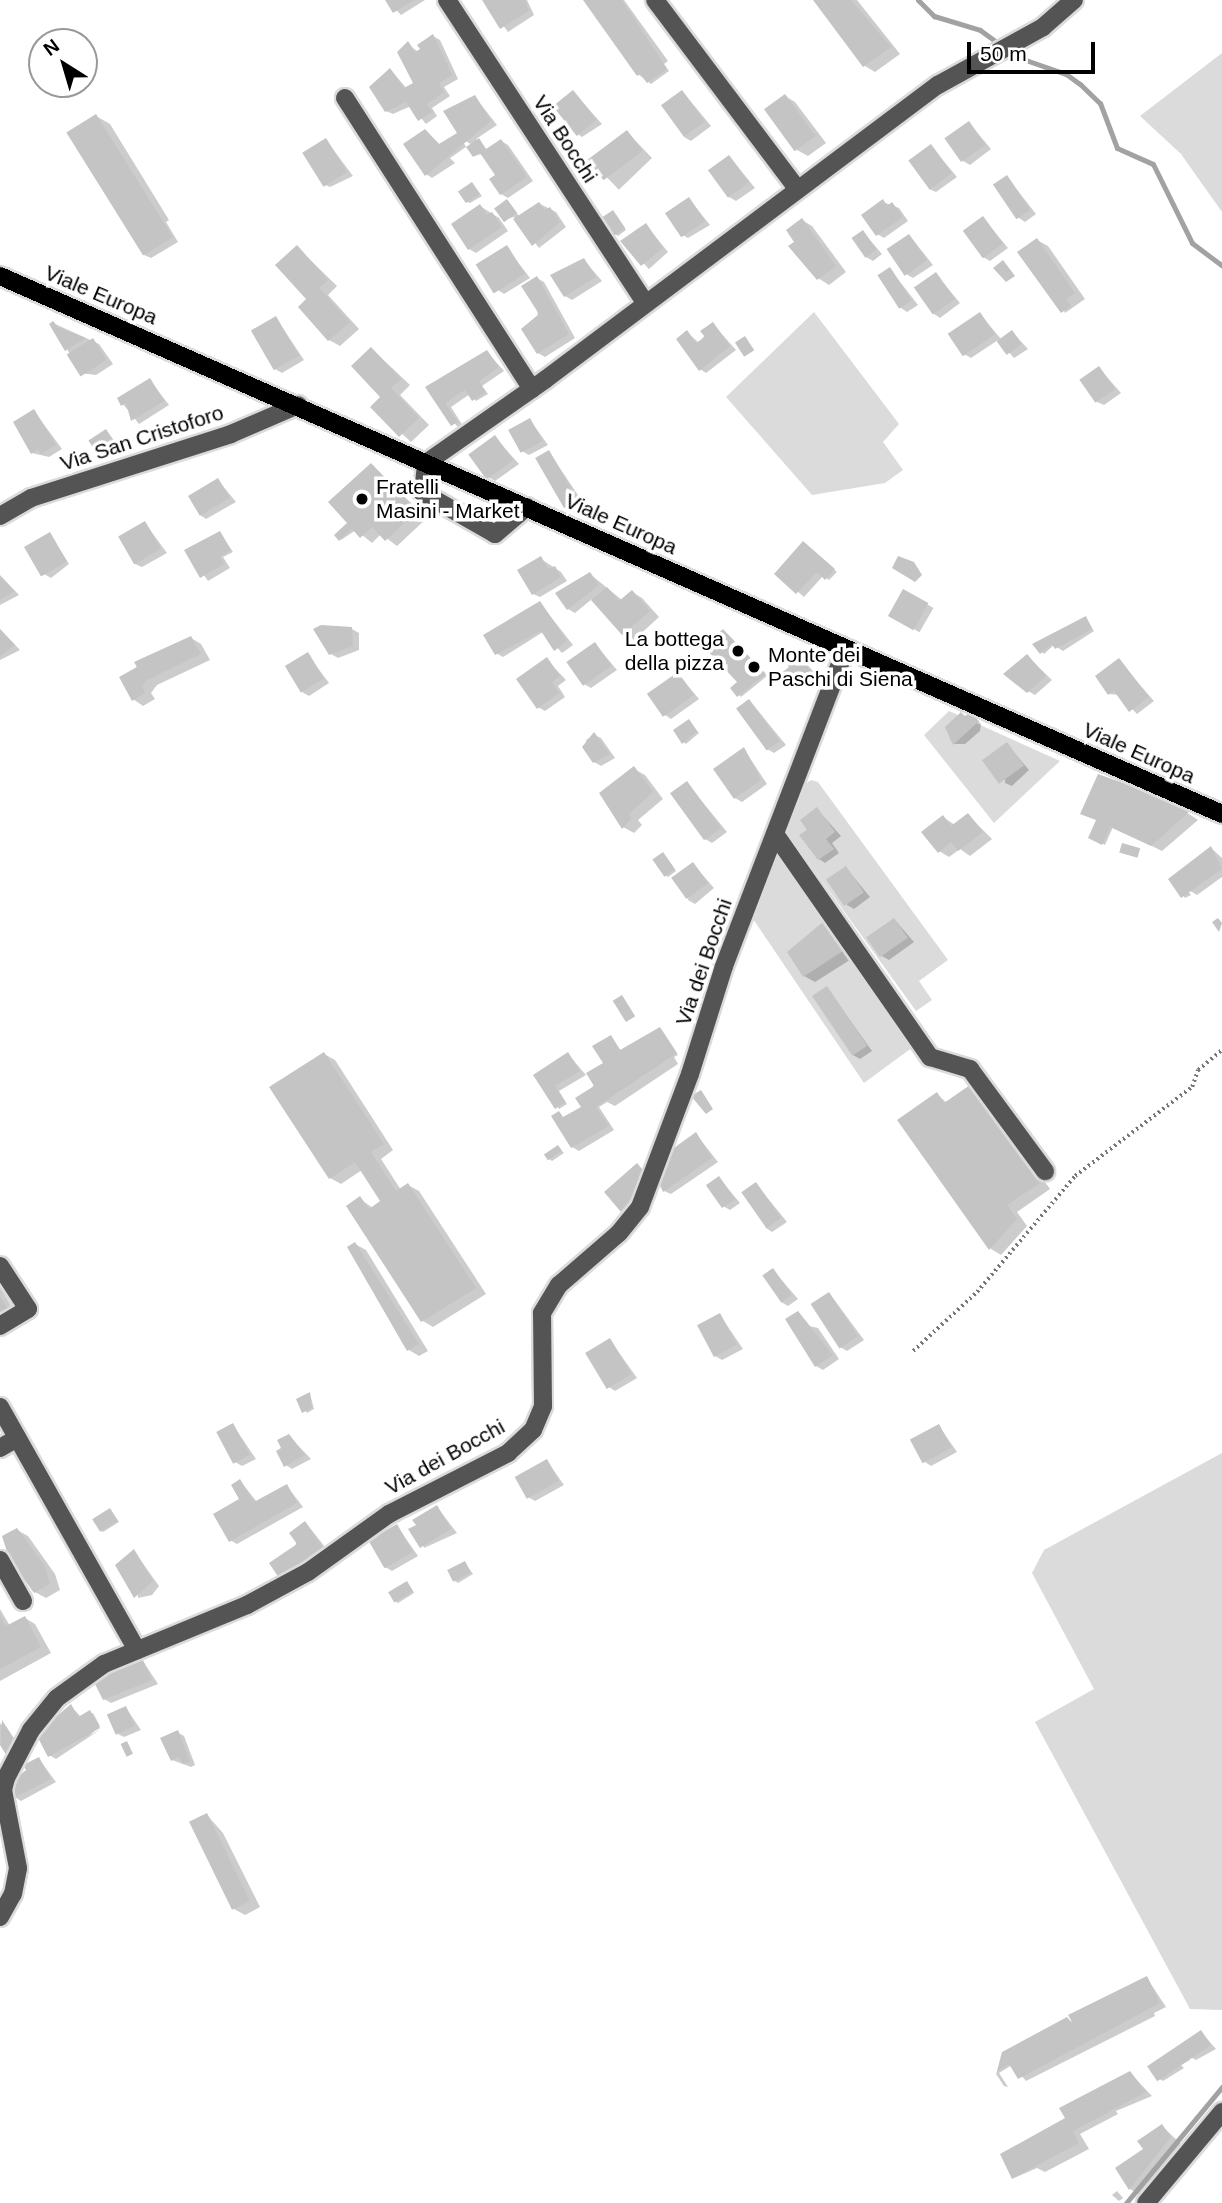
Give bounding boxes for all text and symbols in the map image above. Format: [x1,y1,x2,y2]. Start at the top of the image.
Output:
north arrow [28,28,98,98]
scale bar [970,28,1098,72]
text: N [39,35,63,60]
text: 50 m [980,42,1027,65]
street label: Via Bocchi [528,91,602,187]
street label: Viale Europa [41,260,161,330]
street label: Via San Cristoforo [57,400,227,476]
place label: Fratelli Masini - Market [376,474,520,524]
street label: Viale Europa [561,488,681,560]
marker: Fratelli Masini - Market [354,491,370,507]
place label: La bottega della pizza [625,626,724,676]
place label: Monte dei Paschi di Siena [768,642,913,692]
marker: La bottega della pizza [730,643,746,659]
marker: Monte dei Paschi di Siena [746,659,762,675]
street label: Viale Europa [1079,717,1199,789]
street label: Via dei Bocchi [670,895,738,1029]
street label: Via dei Bocchi [381,1414,509,1500]

